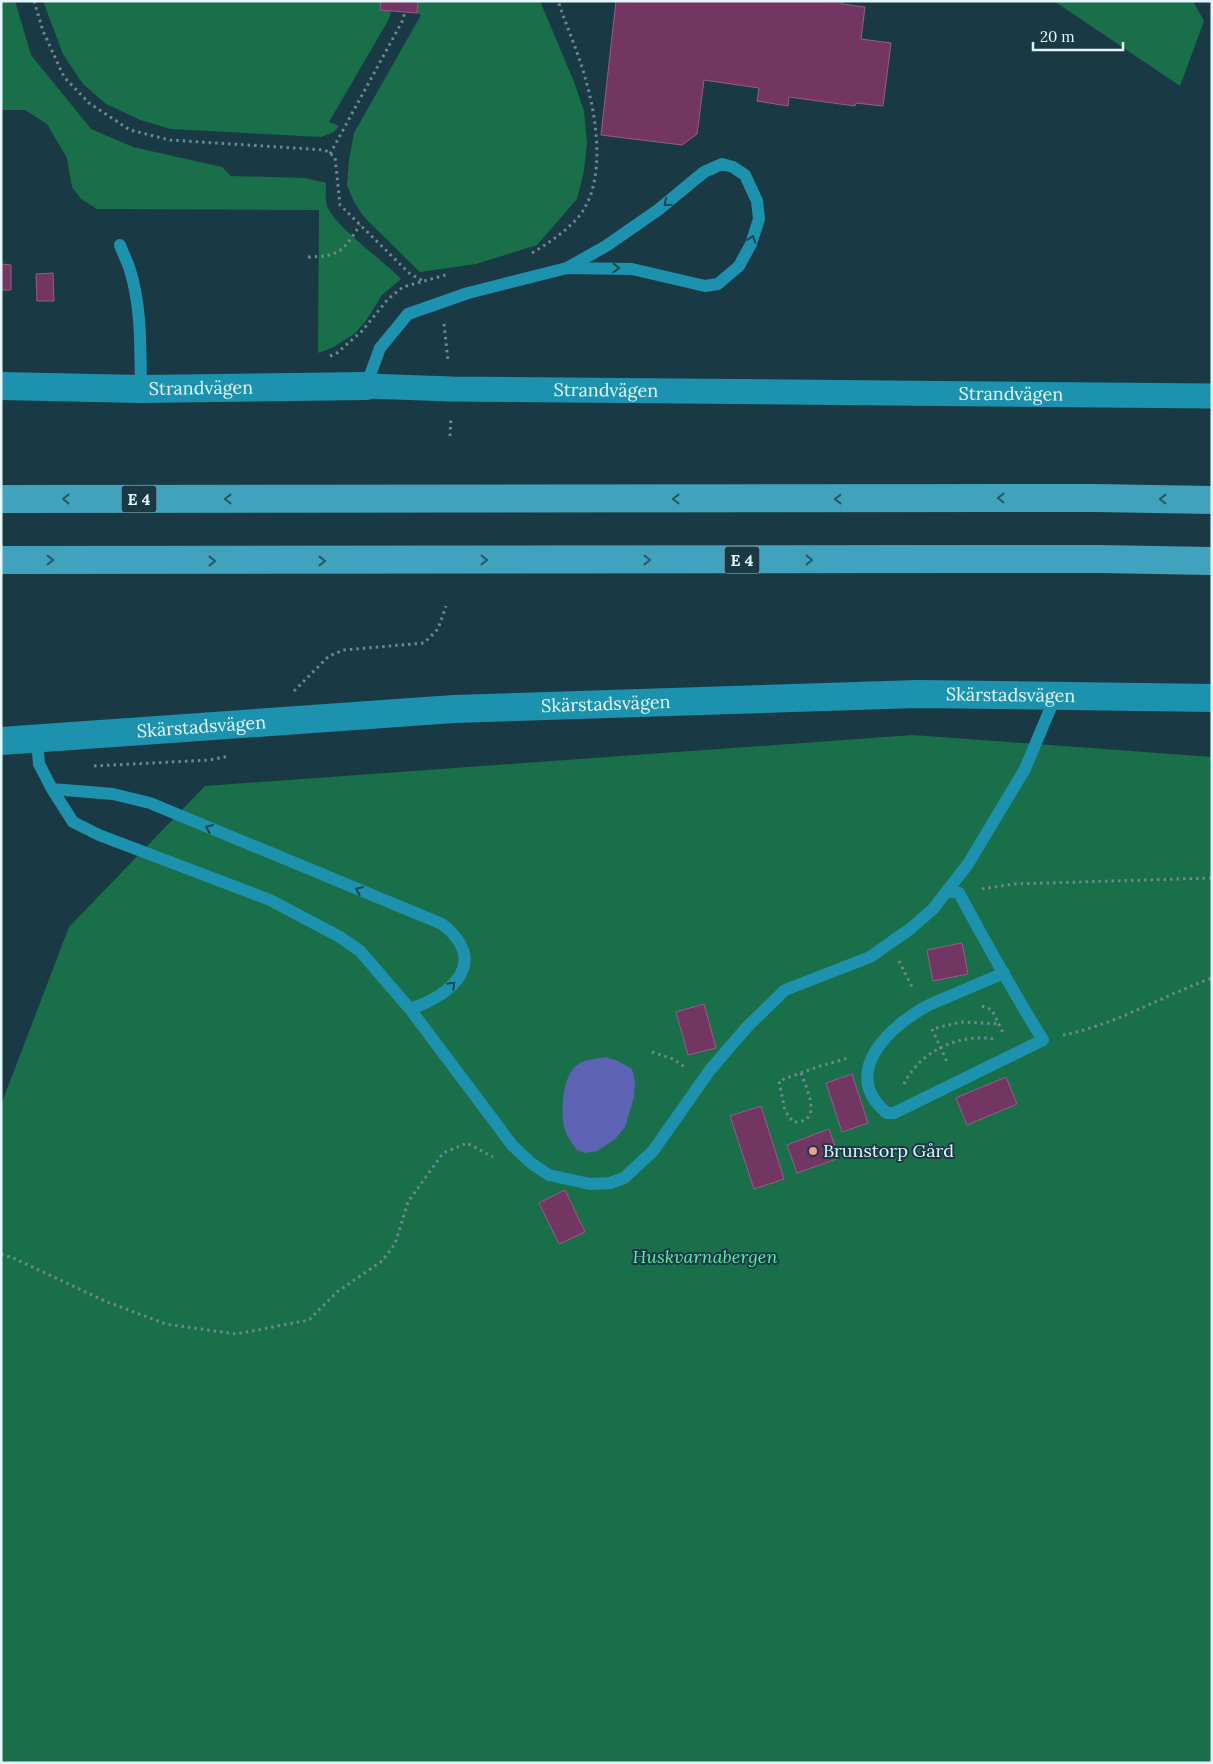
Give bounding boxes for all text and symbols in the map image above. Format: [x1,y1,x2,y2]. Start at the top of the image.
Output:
scale bar [1033,20,1123,52]
text: 20 m [1040,27,1075,46]
one-way arrow [663,197,672,206]
one-way arrow [746,235,756,243]
one-way arrow [612,263,620,274]
street label: Strandvägen [149,376,253,400]
street label: Strandvägen [554,378,658,402]
street label: Strandvägen [959,382,1063,406]
road number: E 4 [122,486,156,512]
one-way arrow [996,493,1004,503]
one-way arrow [61,494,69,504]
one-way arrow [224,494,232,504]
one-way arrow [671,494,679,504]
one-way arrow [834,494,842,504]
one-way arrow [1159,494,1167,505]
road number: E 4 [724,546,760,574]
one-way arrow [46,555,54,565]
one-way arrow [481,555,489,565]
one-way arrow [644,555,651,565]
one-way arrow [806,555,814,565]
one-way arrow [209,556,217,566]
one-way arrow [318,556,326,566]
street label: Skärstadsvägen [946,682,1076,707]
street label: Skärstadsvägen [541,690,671,717]
street label: Skärstadsvägen [136,710,267,742]
one-way arrow [205,823,214,834]
one-way arrow [355,886,364,897]
one-way arrow [446,982,455,991]
place label: Brunstorp Gård [823,1139,954,1162]
marker: Brunstorp Gård [807,1145,819,1157]
park label: Huskvarnabergen [633,1245,777,1268]

